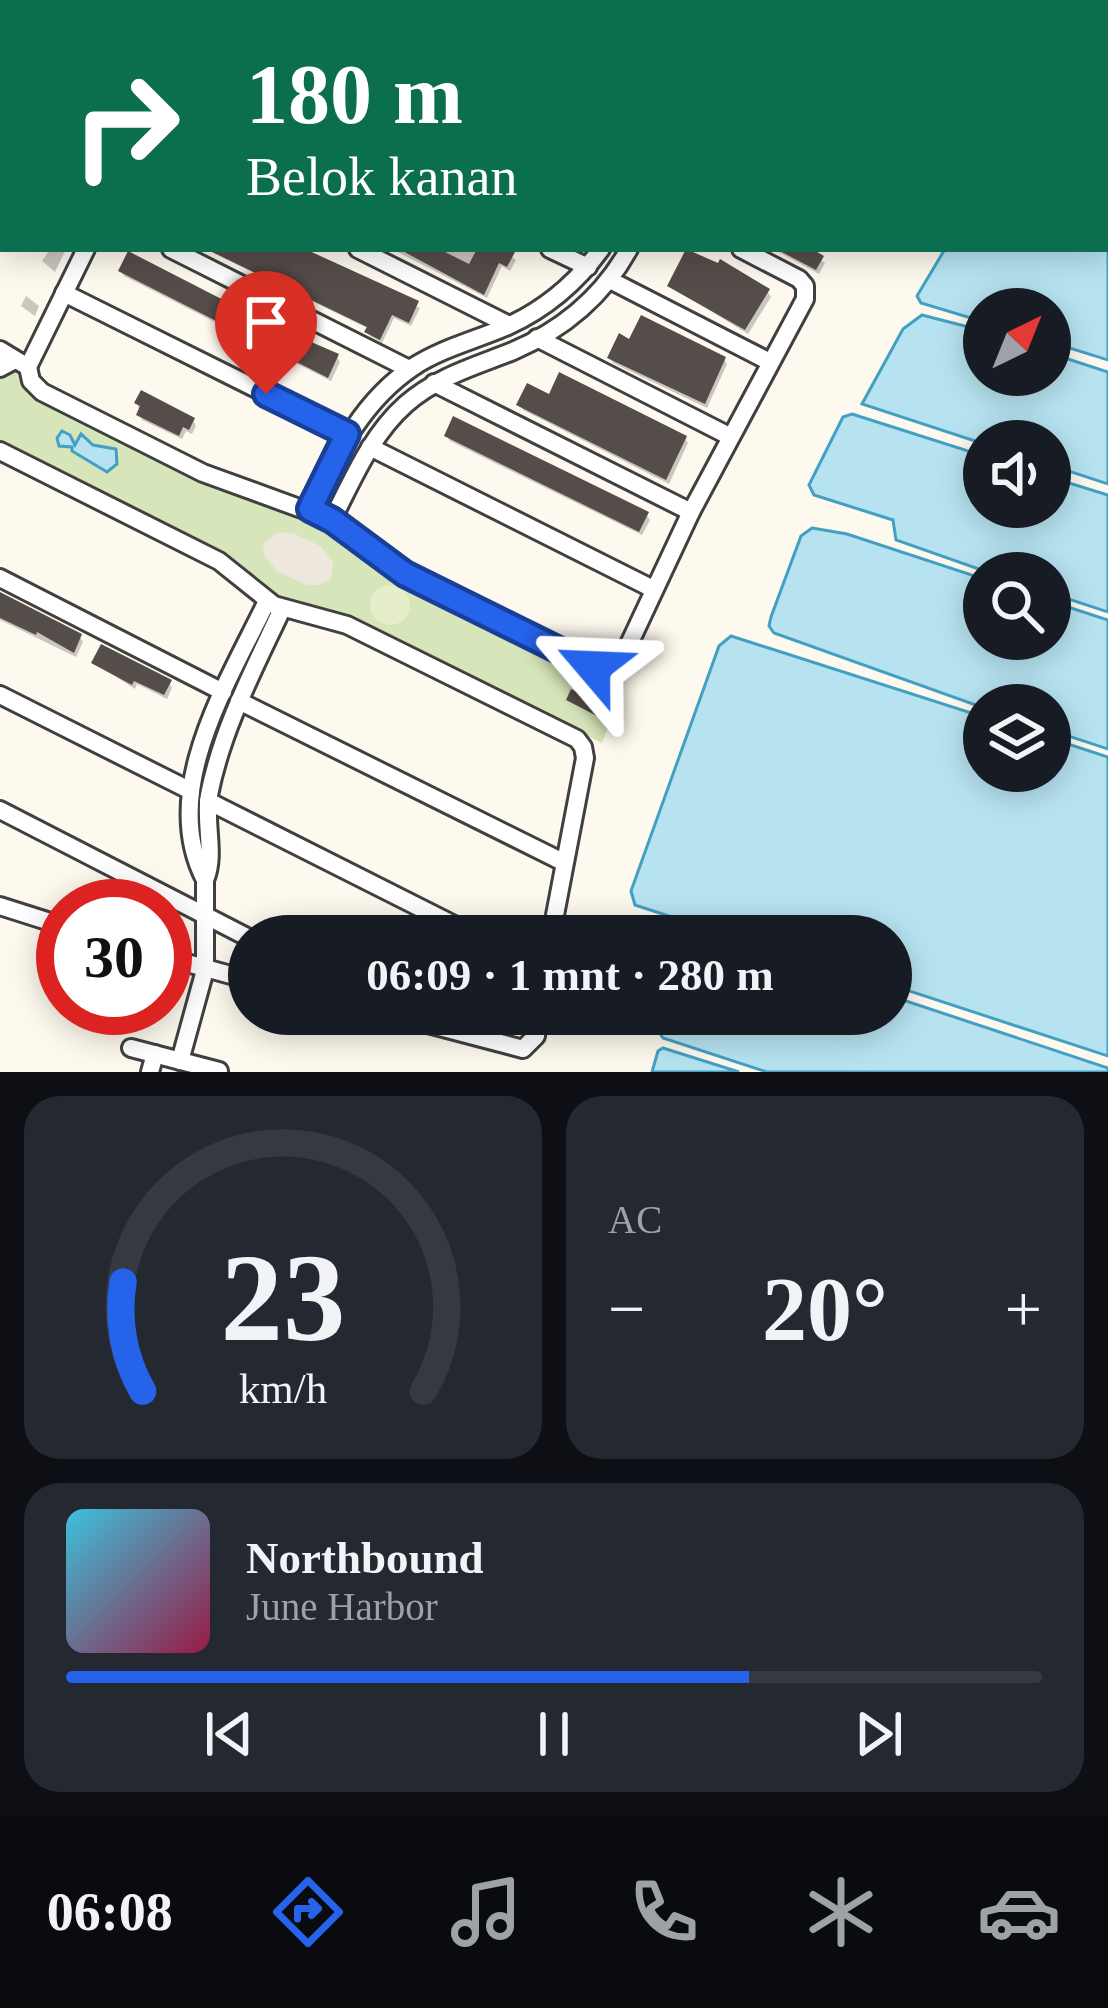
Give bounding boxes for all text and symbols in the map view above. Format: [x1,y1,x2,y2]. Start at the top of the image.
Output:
icon: right [48,48,204,204]
text: 180 m [246,48,463,141]
text: Belok kanan [246,147,517,207]
pin [215,271,317,394]
north arrow [963,288,1071,396]
map controls [963,288,1071,792]
icon: arrive [233,289,299,355]
button: sound [963,420,1071,528]
button: search [963,552,1071,660]
position arrow [530,604,656,730]
button: layers [963,684,1071,792]
speed limit sign: 30 [36,879,192,1035]
text: 06:09 · 1 mnt · 280 m [366,950,774,1000]
text: AC [608,1198,662,1241]
text: 23 [221,1229,345,1367]
text: 20° [762,1260,888,1359]
text: − [608,1272,645,1345]
text: + [1005,1272,1042,1345]
text: km/h [239,1364,327,1411]
text: Northbound [246,1533,484,1583]
text: June Harbor [246,1585,438,1628]
icon: previous [196,1701,262,1767]
icon: pause [521,1701,587,1767]
icon: next [846,1701,912,1767]
icon: directions [266,1870,350,1954]
icon: music [444,1870,528,1954]
icon: phone [622,1870,706,1954]
icon: climate [799,1870,883,1954]
icon: car [977,1870,1061,1954]
text: 06:08 [47,1882,173,1942]

